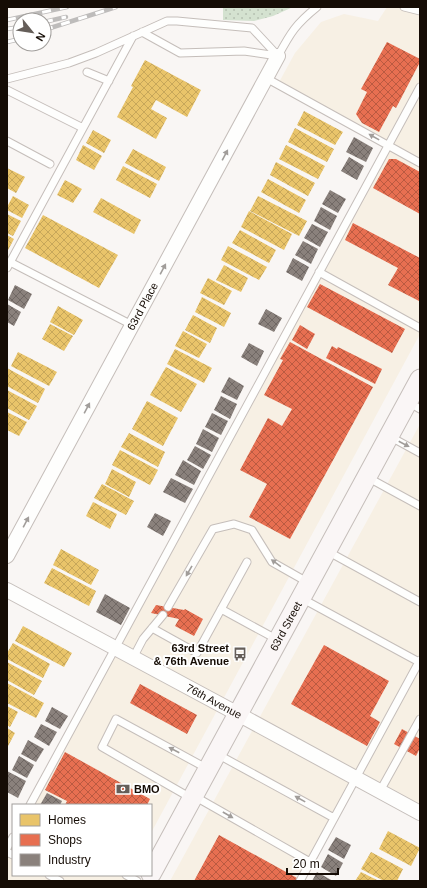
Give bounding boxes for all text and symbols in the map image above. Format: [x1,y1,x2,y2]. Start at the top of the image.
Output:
north arrow [12,12,52,52]
text: N [33,31,48,43]
one-way arrow [368,133,380,140]
one-way arrow [221,149,228,160]
one-way arrow [159,263,166,275]
street label: 63rd Place [125,280,160,332]
one-way arrow [84,402,91,414]
one-way arrow [399,441,410,448]
one-way arrow [22,516,29,528]
one-way arrow [270,559,281,567]
one-way arrow [185,565,192,577]
street label: 63rd Street [267,599,304,653]
place label: 63rd Street & 76th Avenue [153,642,229,667]
bus stop icon: 63rd Street & 76th Avenue [232,646,248,662]
street label: 76th Avenue [184,681,244,721]
one-way arrow [168,747,180,754]
bank icon: BMO [115,781,131,797]
place label: BMO [134,783,160,795]
one-way arrow [294,796,306,802]
legend [12,804,152,876]
one-way arrow [222,812,234,818]
text: Homes [48,813,86,827]
text: Shops [48,833,82,847]
scale bar [287,850,338,876]
text: Industry [48,853,91,867]
text: 20 m [293,857,320,871]

